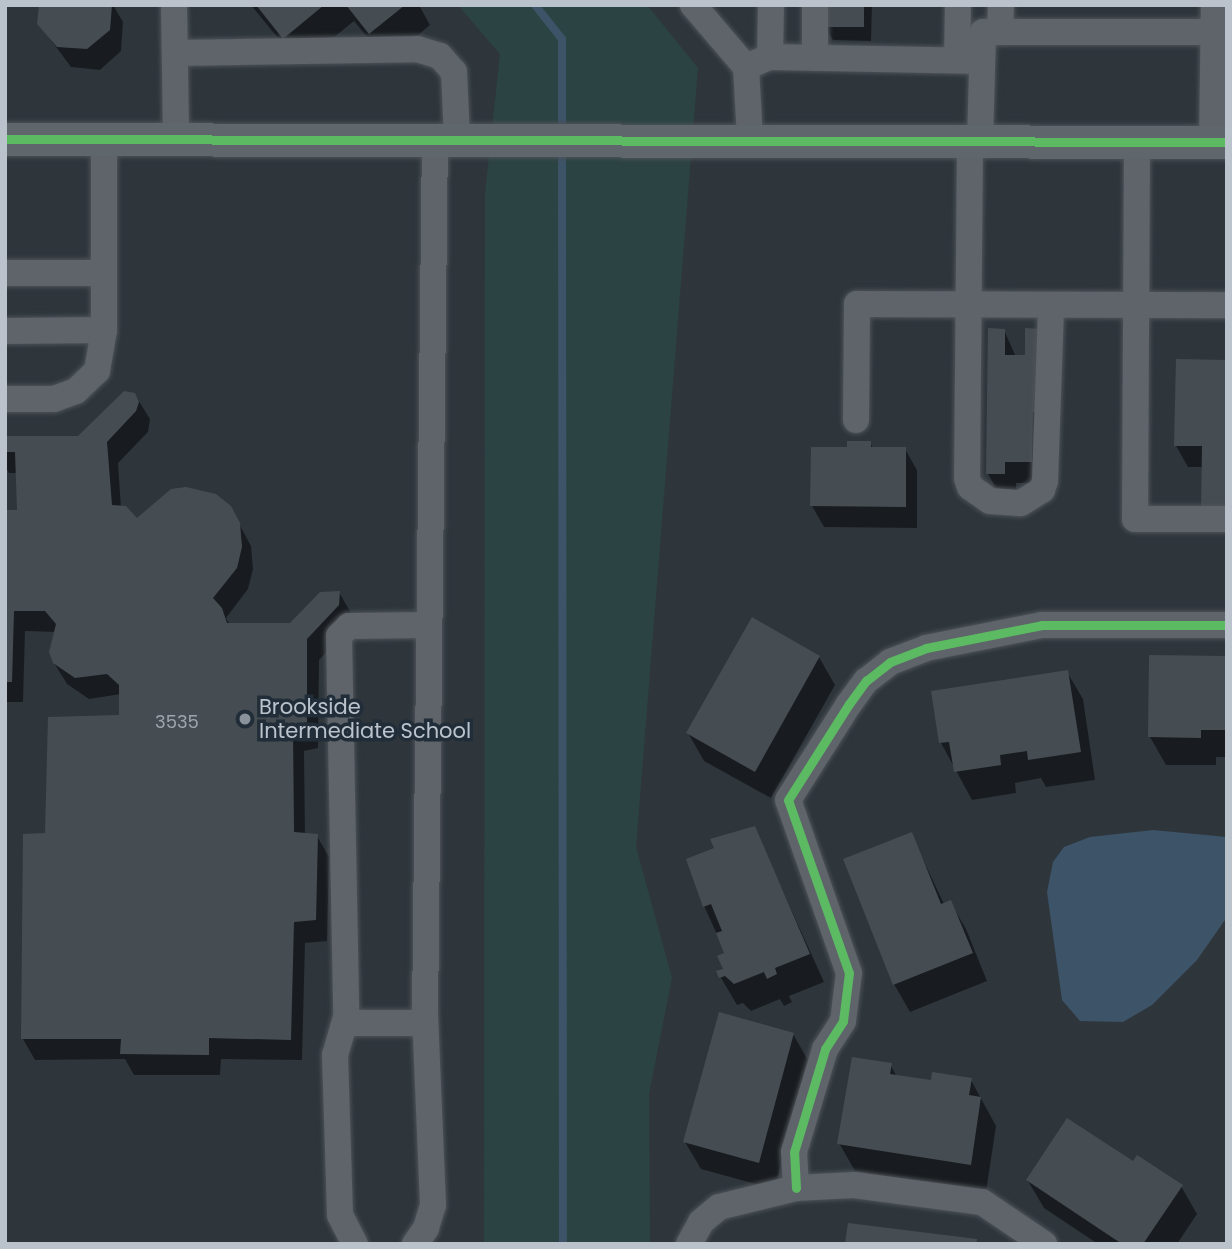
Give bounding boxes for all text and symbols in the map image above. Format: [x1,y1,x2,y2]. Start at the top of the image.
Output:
place label: Brookside Intermediate School [259,694,471,744]
house number: 3535 [155,711,199,733]
marker: Brookside Intermediate School [237,711,253,727]

